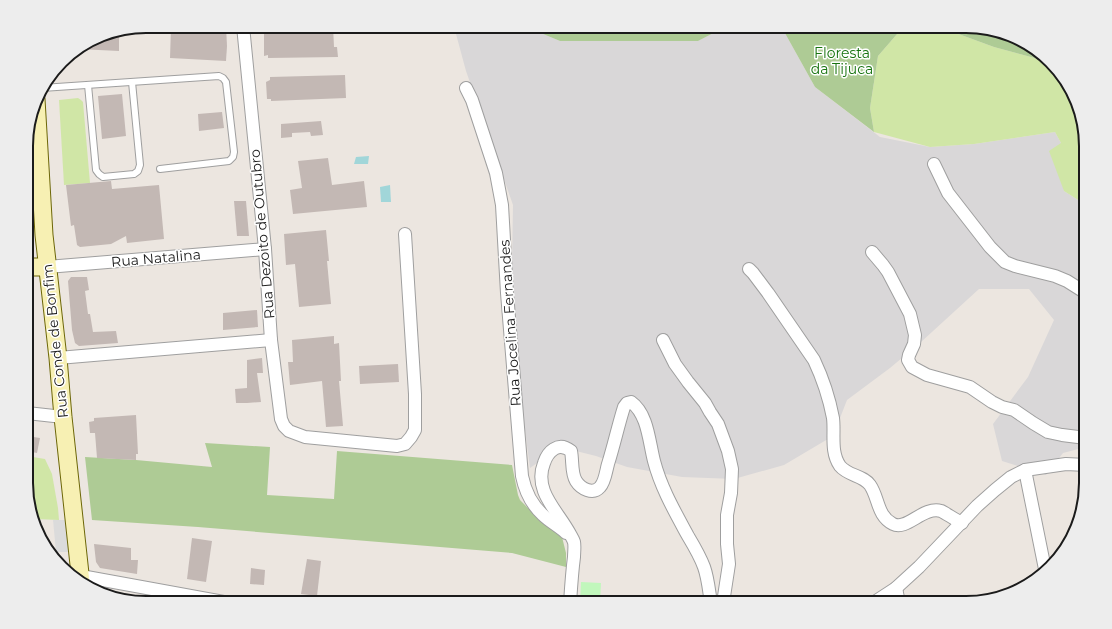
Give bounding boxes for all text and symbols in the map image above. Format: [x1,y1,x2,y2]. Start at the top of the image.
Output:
park label: Floresta da Tijuca [811,44,873,78]
street label: Rua Dezoito de Outubro [246,148,278,320]
street label: Rua Jocelina Fernandes [495,239,525,407]
street label: Rua Natalina [110,245,202,271]
street label: Rua Conde de Bonfim [38,263,72,419]

